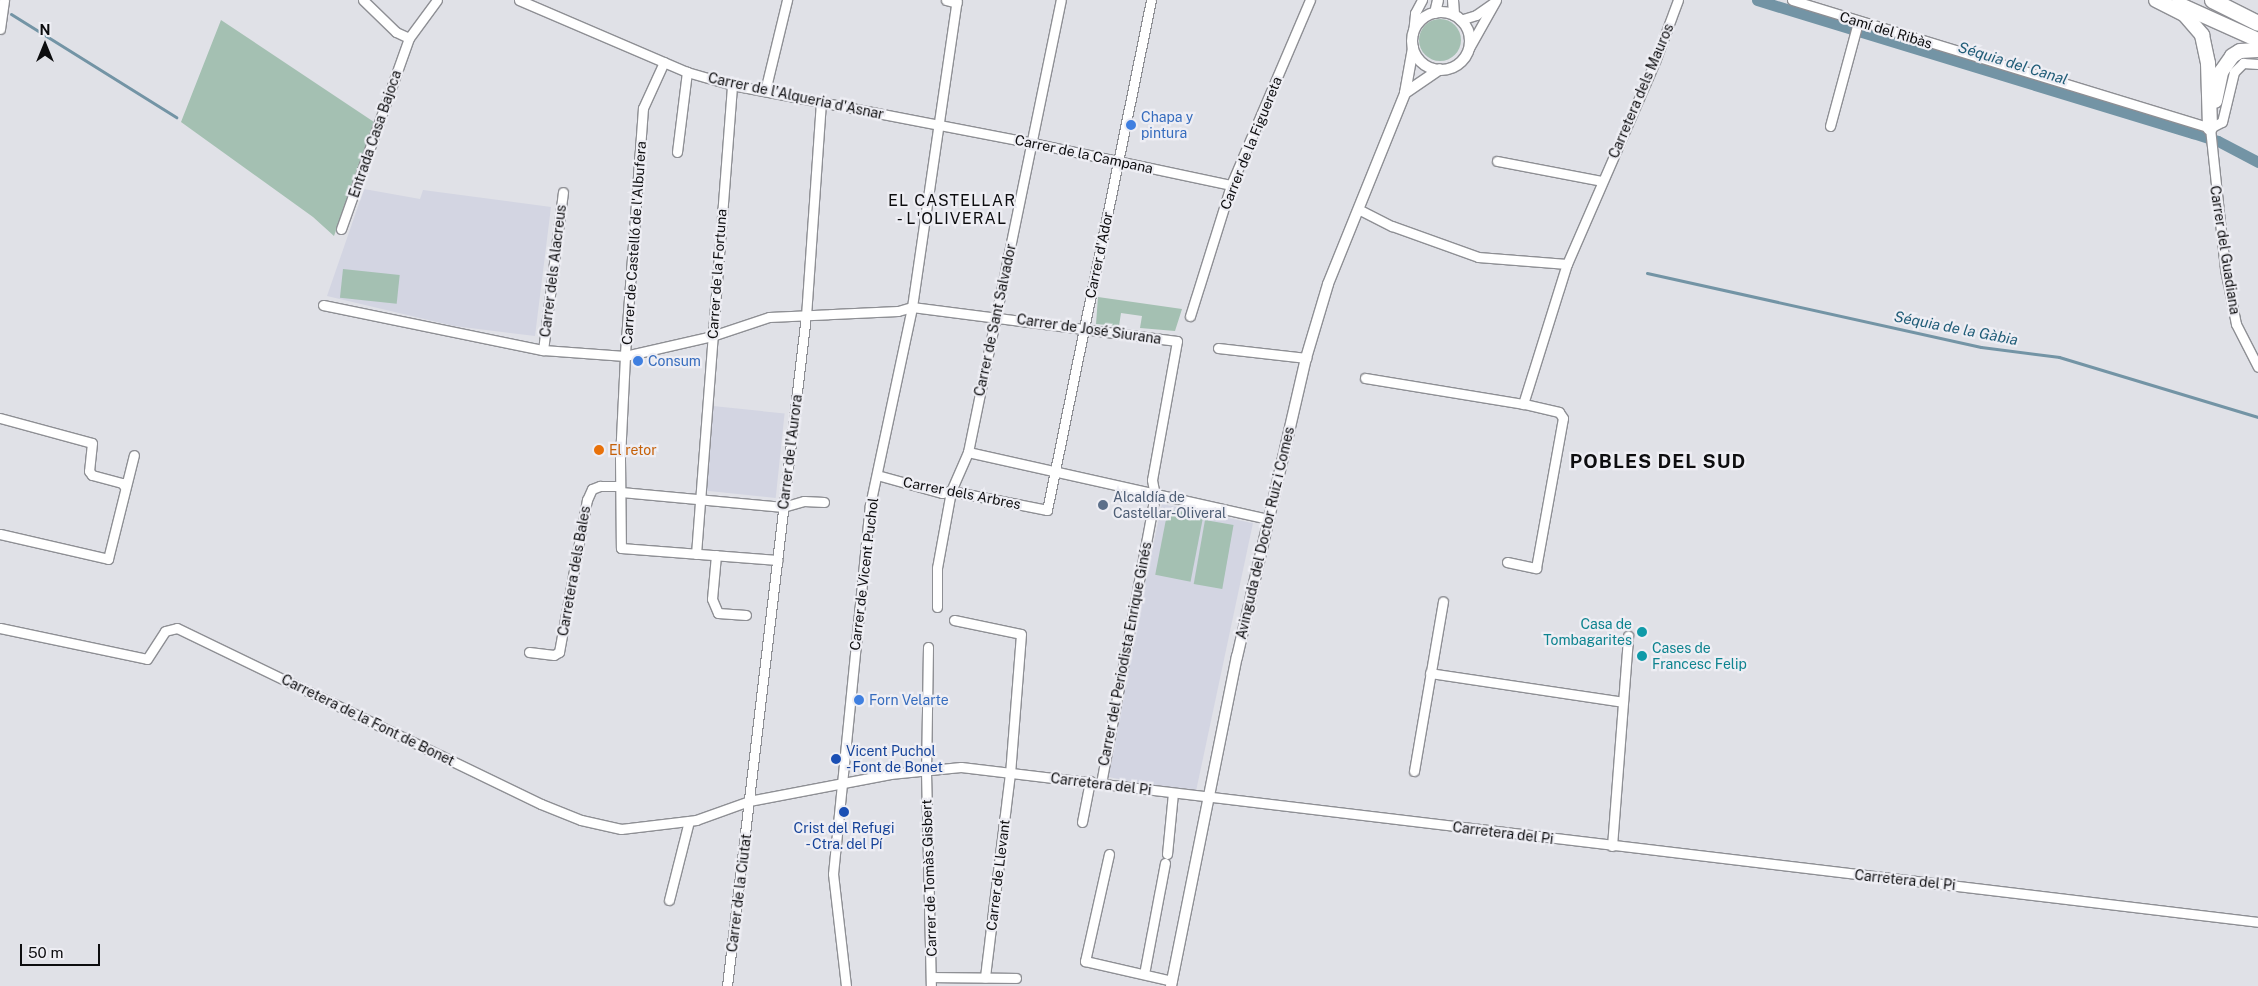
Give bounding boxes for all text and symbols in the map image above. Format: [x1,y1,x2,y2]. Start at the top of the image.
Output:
street label: Camí del Ribàs [1838,8,1934,52]
north arrow [20,20,70,70]
street label: Carretera dels Mauros [1605,21,1677,161]
text: N [40,22,50,38]
water label: Séquia del Canal [1956,38,2070,88]
street label: Entrada Casa Bajoca [345,68,405,200]
street label: Carrer de l'Alqueria d'Asnar [706,69,886,123]
street label: Carrer de la Figuereta [1217,74,1285,212]
place label: Chapa y pintura [1141,109,1193,142]
marker: Chapa y pintura [1125,119,1137,131]
street label: Carrer de la Campana [1013,131,1155,177]
street label: Carrer de Castelló de l'Albufera [618,140,650,346]
street label: Carrer del Guadiana [2207,184,2243,316]
district label: EL CASTELLAR - L'OLIVERAL [887,191,1017,229]
street label: Carrer dels Alacreus [537,204,569,338]
street label: Carrer de la Fortuna [704,208,730,340]
street label: Carrer d'Ador [1082,210,1116,300]
street label: Carrer de Sant Salvador [971,242,1019,398]
water label: Séquia de la Gàbia [1892,307,2020,349]
street label: Carrer de José Siurana [1015,311,1163,347]
place label: Consum [648,353,701,369]
marker: Consum [632,355,644,367]
street label: Carrer de l'Aurora [775,393,805,511]
street label: Avinguda del Doctor Ruiz i Comes [1232,425,1298,641]
place label: El retor [609,442,657,458]
marker: El retor [593,444,605,456]
district label: POBLES DEL SUD [1568,451,1748,473]
street label: Carrer dels Arbres [902,473,1022,513]
place label: Alcaldía de Castellar-Oliveral [1113,489,1226,522]
street label: Carrer de Vicent Puchol [846,496,882,652]
marker: Alcaldía de Castellar-Oliveral [1097,499,1109,511]
street label: Carretera dels Bales [554,505,594,637]
street label: Carrer del Periodista Enrique Ginés [1095,540,1155,768]
place label: Casa de Tombagarites [1543,616,1632,648]
marker: Casa de Tombagarites [1636,626,1648,638]
place label: Cases de Francesc Felip [1652,640,1747,672]
marker: Cases de Francesc Felip [1636,650,1648,662]
street label: Carretera de la Font de Bonet [278,671,458,769]
place label: Forn Velarte [869,692,949,708]
marker: Forn Velarte [853,694,865,706]
place label: Vicent Puchol - Font de Bonet [846,743,945,776]
marker: Vicent Puchol - Font de Bonet [830,753,842,765]
street label: Carretera del Pi [1050,769,1152,799]
street label: Carrer de Tomàs Gisbert [918,799,940,957]
marker: Crist del Refugi - Ctra. del Pí [838,806,850,818]
street label: Carrer de Llevant [983,818,1013,932]
street label: Carretera del Pi [1452,818,1554,848]
place label: Crist del Refugi - Ctra. del Pí [794,820,894,852]
street label: Carrer de la Ciutat [723,833,755,953]
street label: Carretera del Pi [1854,866,1956,894]
scale bar [22,934,102,966]
text: 50 m [28,944,63,961]

